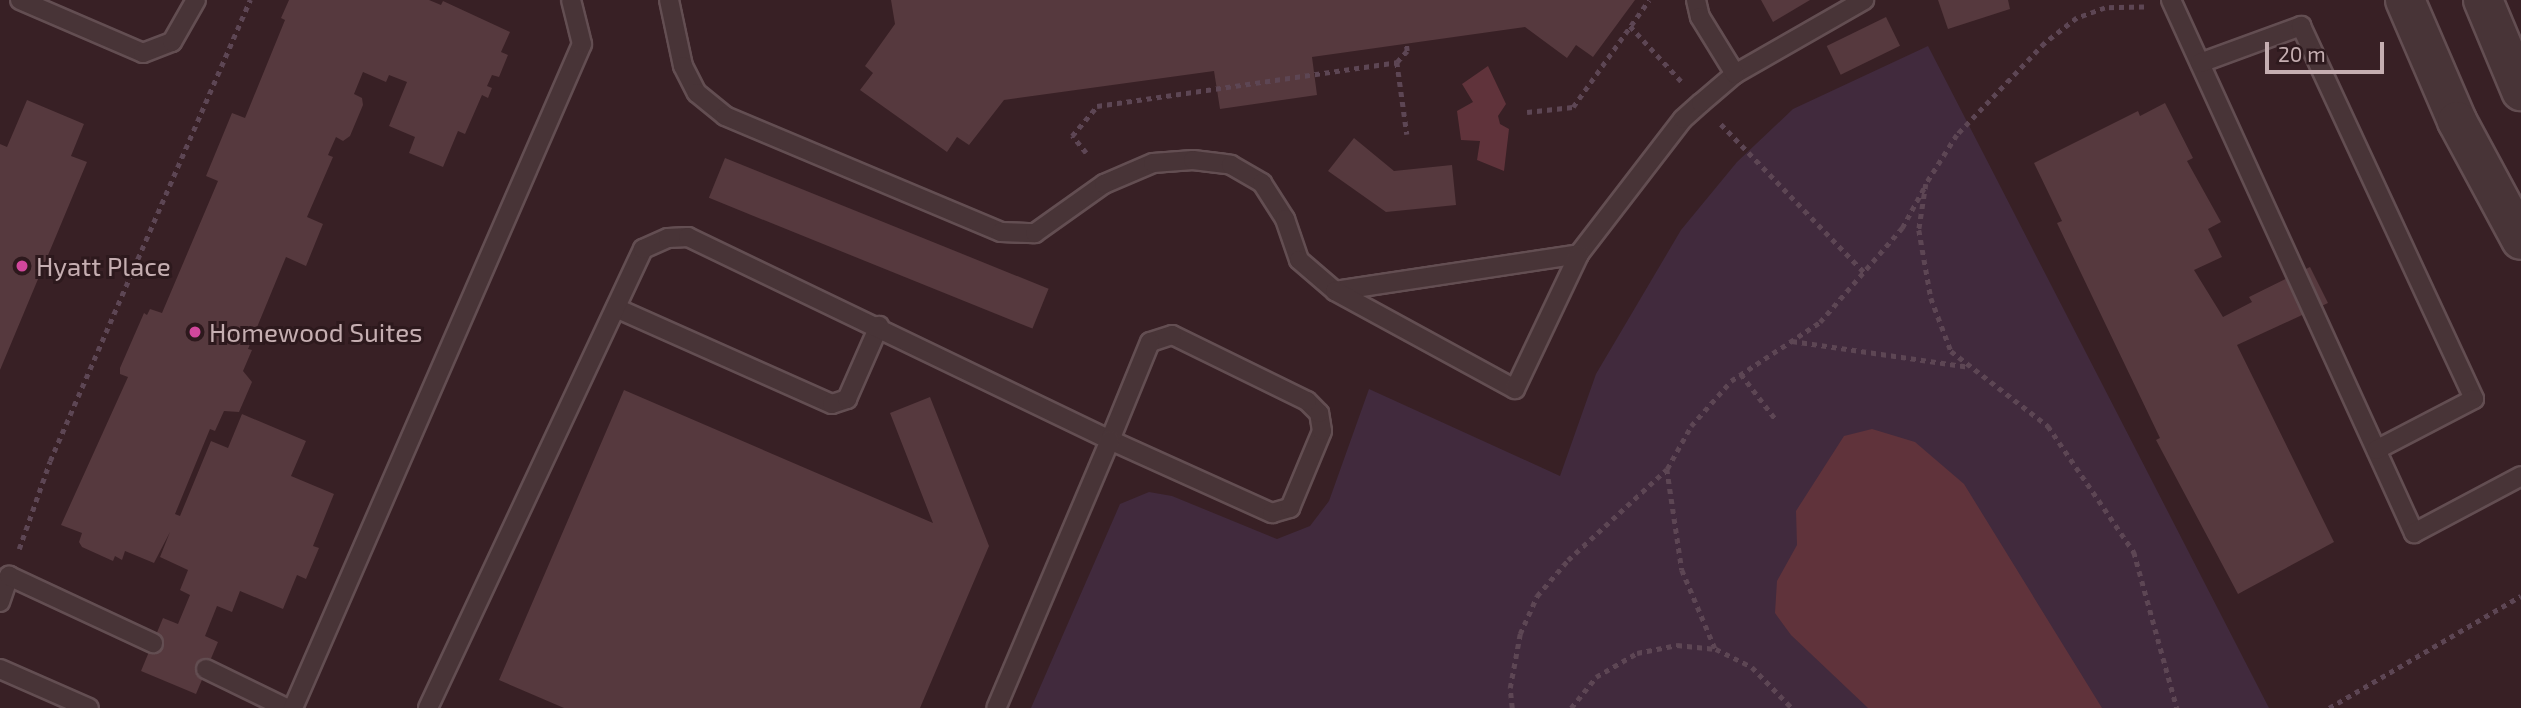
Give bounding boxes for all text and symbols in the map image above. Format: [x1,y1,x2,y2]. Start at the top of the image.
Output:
scale bar [2269,28,2388,72]
text: 20 m [2278,41,2326,66]
place label: Hyatt Place [36,250,171,282]
marker: Hyatt Place [14,258,30,274]
place label: Homewood Suites [209,316,422,348]
marker: Homewood Suites [187,324,203,340]

